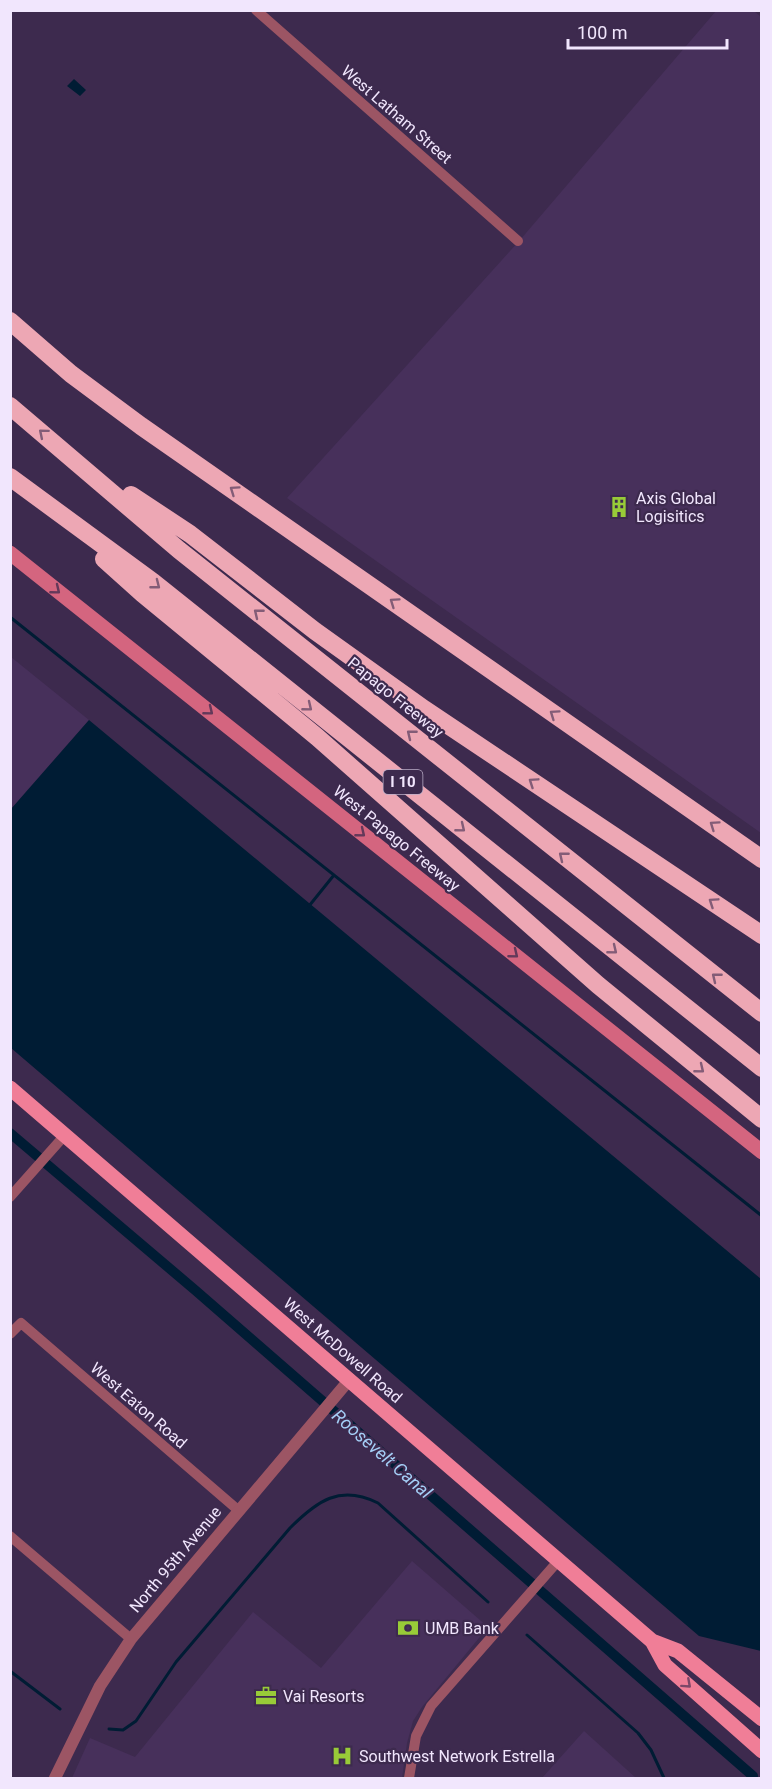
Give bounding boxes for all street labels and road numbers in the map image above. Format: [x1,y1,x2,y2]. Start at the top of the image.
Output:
street label: West Latham Street [338,61,456,168]
street label: Papago Freeway [344,653,448,742]
road number: I 10 [384,770,422,794]
street label: West Papago Freeway [330,781,464,896]
street label: West McDowell Road [280,1294,406,1407]
street label: West Eaton Road [87,1358,191,1452]
street label: North 95th Avenue [125,1502,225,1616]

